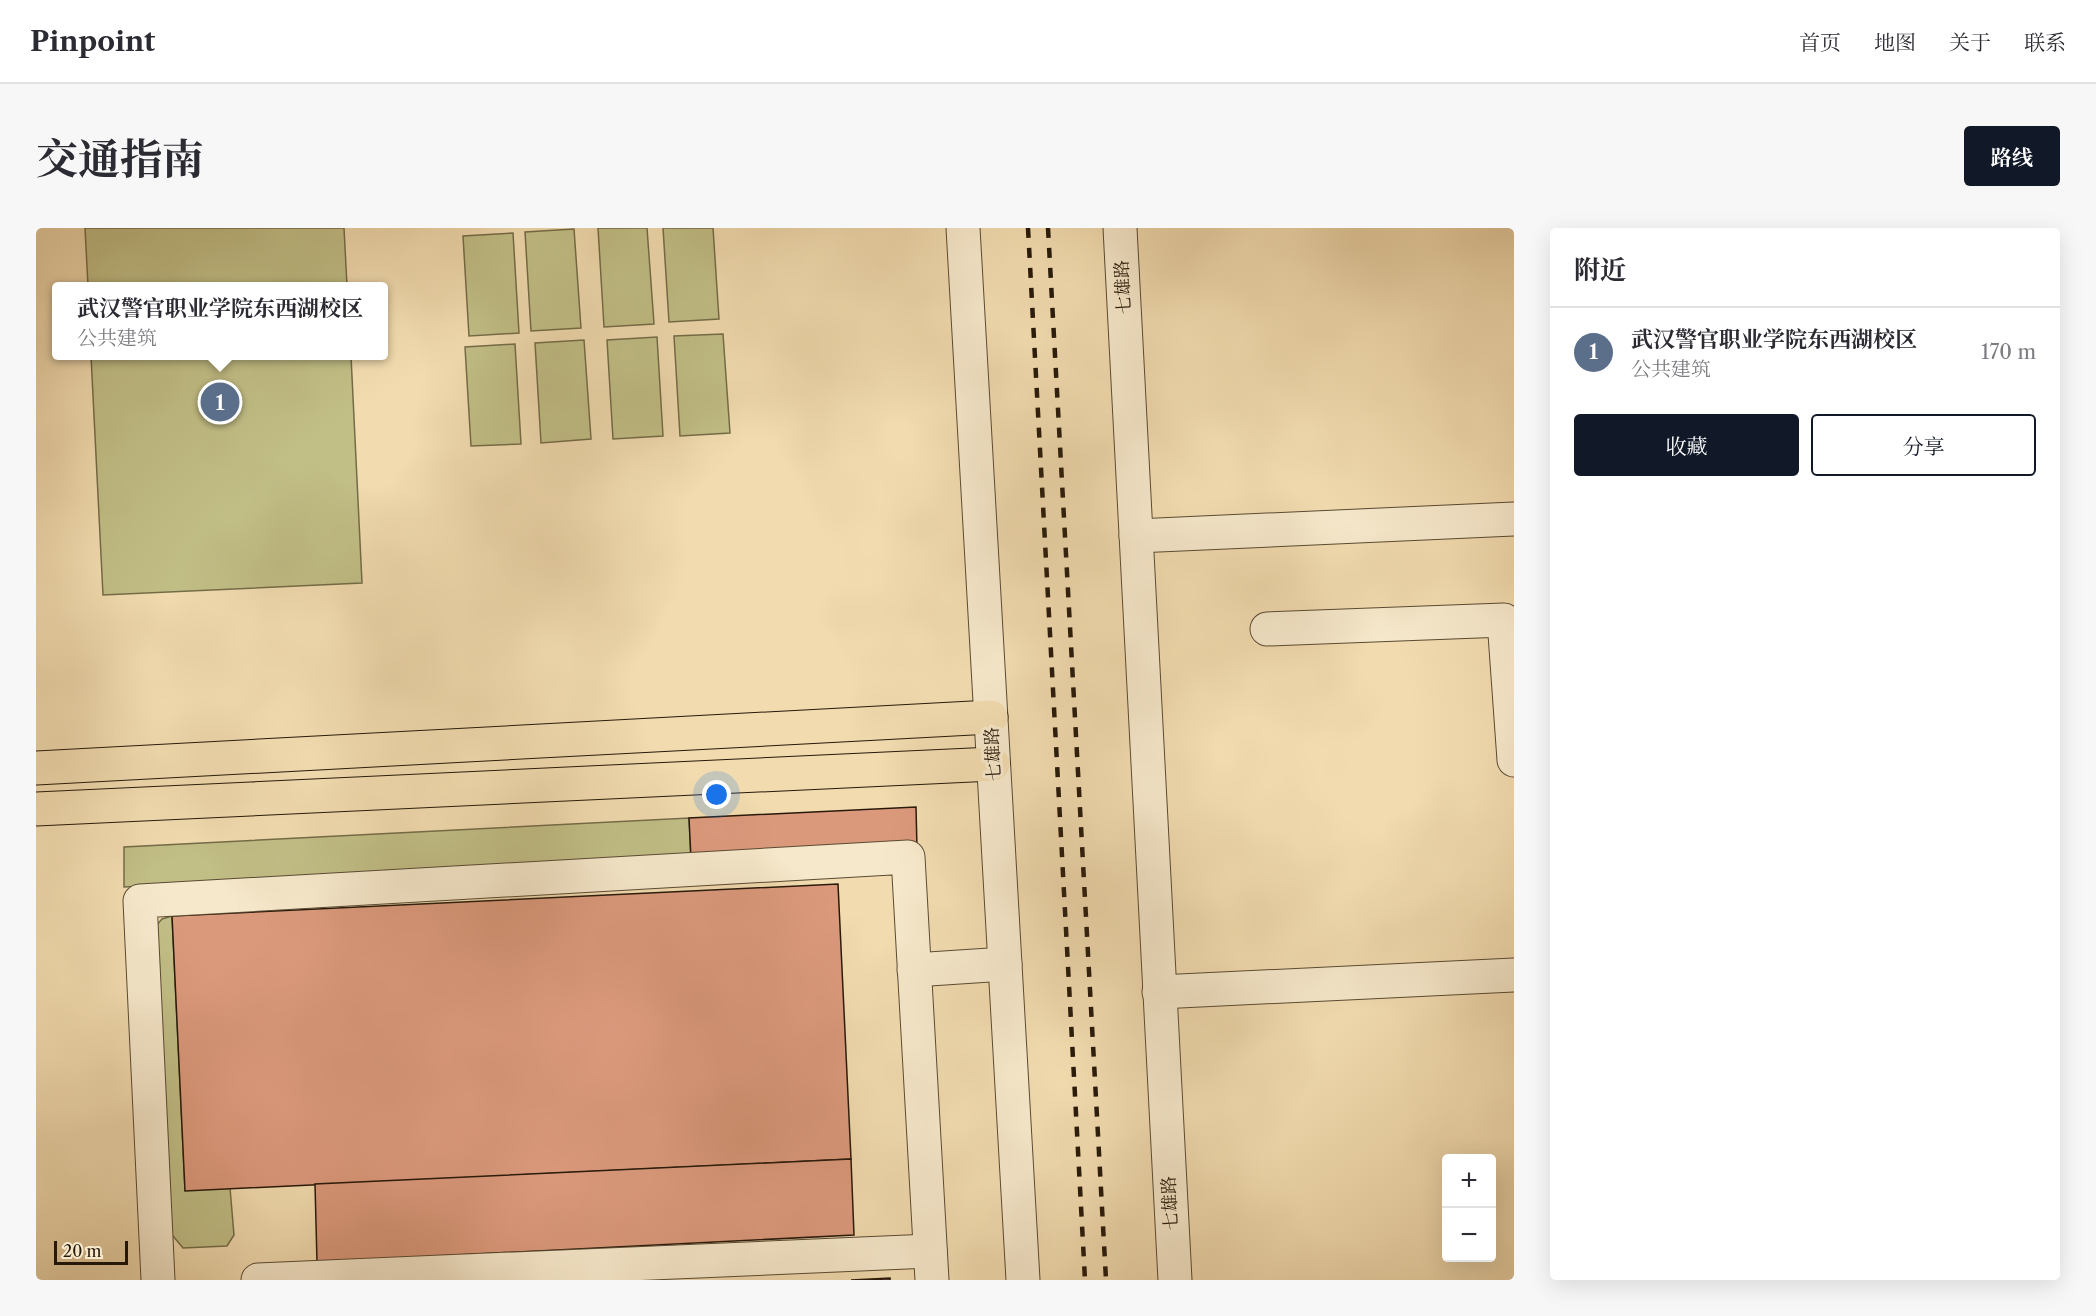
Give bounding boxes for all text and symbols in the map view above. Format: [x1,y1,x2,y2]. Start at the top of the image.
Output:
text: Pinpoint [30,24,155,58]
text: 首页 [1799,30,1841,55]
text: 地图 [1874,30,1916,55]
text: 关于 [1949,30,1991,55]
text: 联系 [2024,30,2066,55]
button: 路线 [1964,126,2060,186]
text: 交通指南 [36,133,204,185]
text: 附近 [1574,254,1626,286]
street label: 七雄路 [1111,259,1135,315]
popup [52,282,388,360]
text: 武汉警官职业学院东西湖校区 [77,295,363,322]
text: 公共建筑 [77,326,157,350]
text: 武汉警官职业学院东西湖校区 [1631,326,1917,353]
text: 1 [1589,340,1598,364]
text: 170 m [1981,340,2036,364]
text: 公共建筑 [1631,357,1711,381]
pin: 1 [200,380,240,424]
button: 收藏 [1574,414,1799,476]
button: 分享 [1811,414,2036,476]
street label: 七雄路 [981,726,1005,782]
your location [702,780,731,809]
map controls [1442,1154,1496,1262]
button: + [1442,1154,1496,1208]
street label: 七雄路 [1158,1175,1182,1231]
button: − [1442,1208,1496,1262]
scale bar [54,1238,128,1266]
text: 20 m [63,1241,102,1261]

